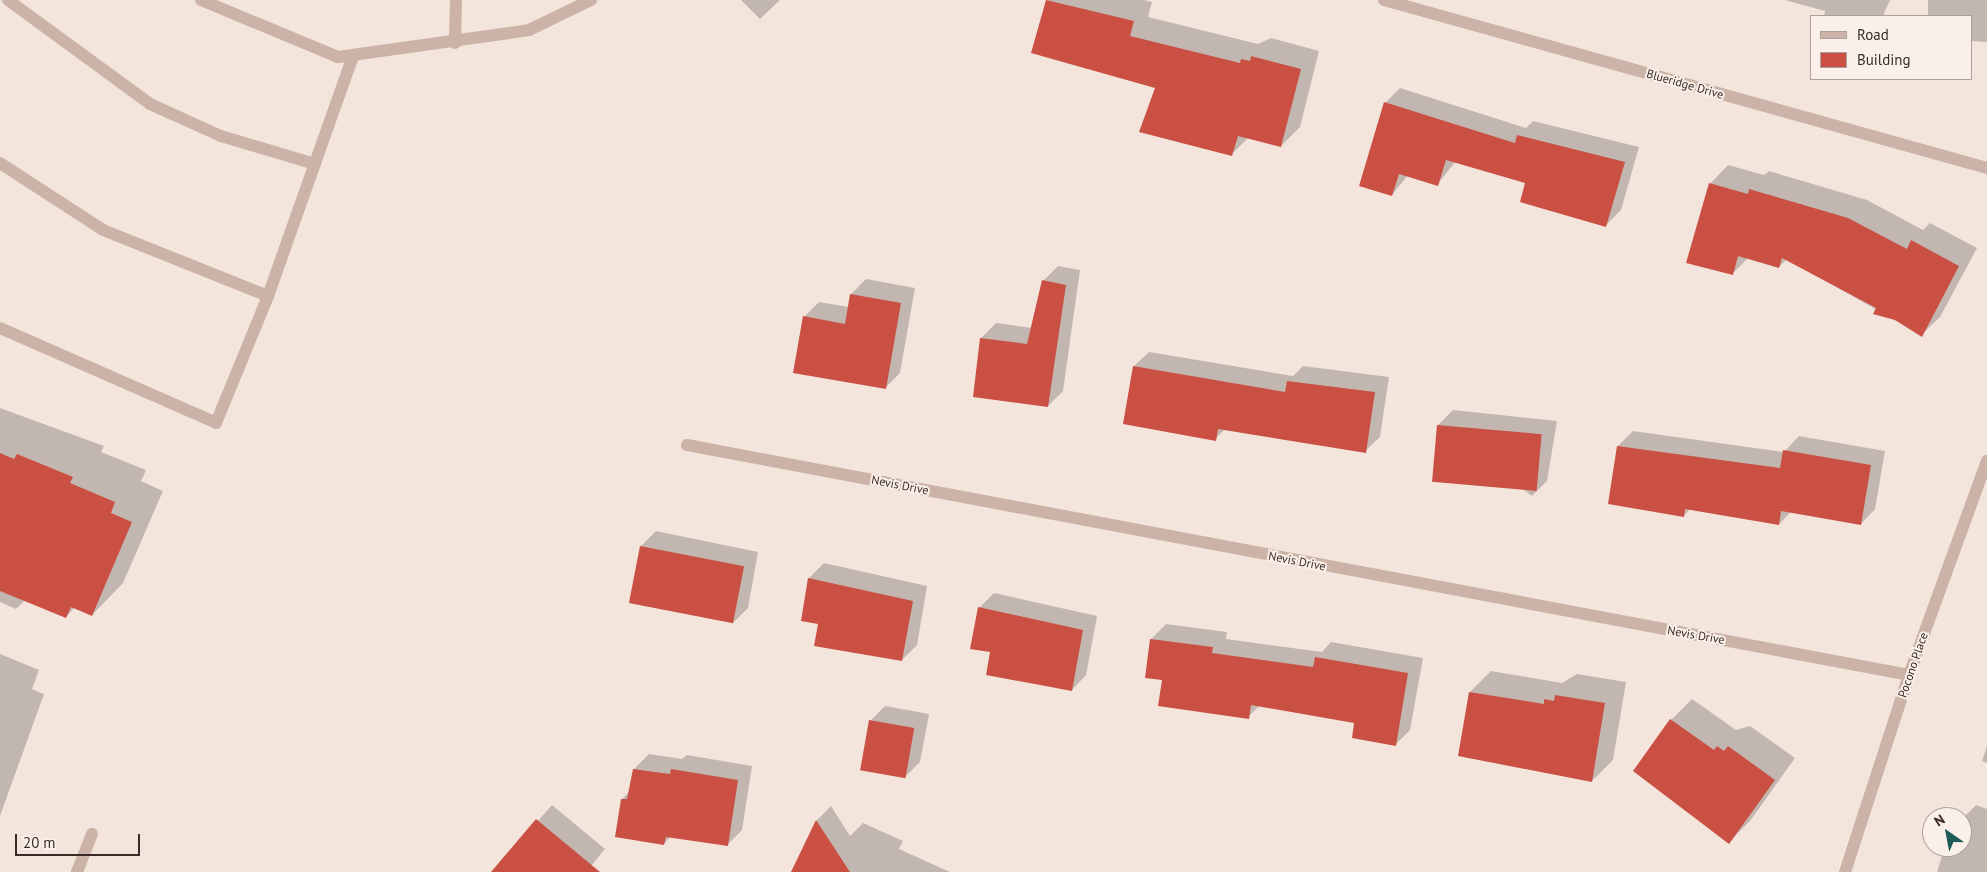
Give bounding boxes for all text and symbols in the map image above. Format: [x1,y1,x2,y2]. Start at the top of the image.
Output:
legend [1810,15,1972,80]
text: Road [1857,25,1889,44]
text: Building [1857,50,1911,69]
street label: Blueridge Drive [1645,66,1725,102]
street label: Nevis Drive [870,472,930,498]
street label: Nevis Drive [1267,548,1327,574]
street label: Nevis Drive [1666,623,1726,647]
street label: Pocono Place [1895,631,1931,699]
north arrow [1922,807,1972,857]
text: N [1931,810,1948,830]
scale bar [18,824,142,856]
text: 20 m [23,833,56,852]

